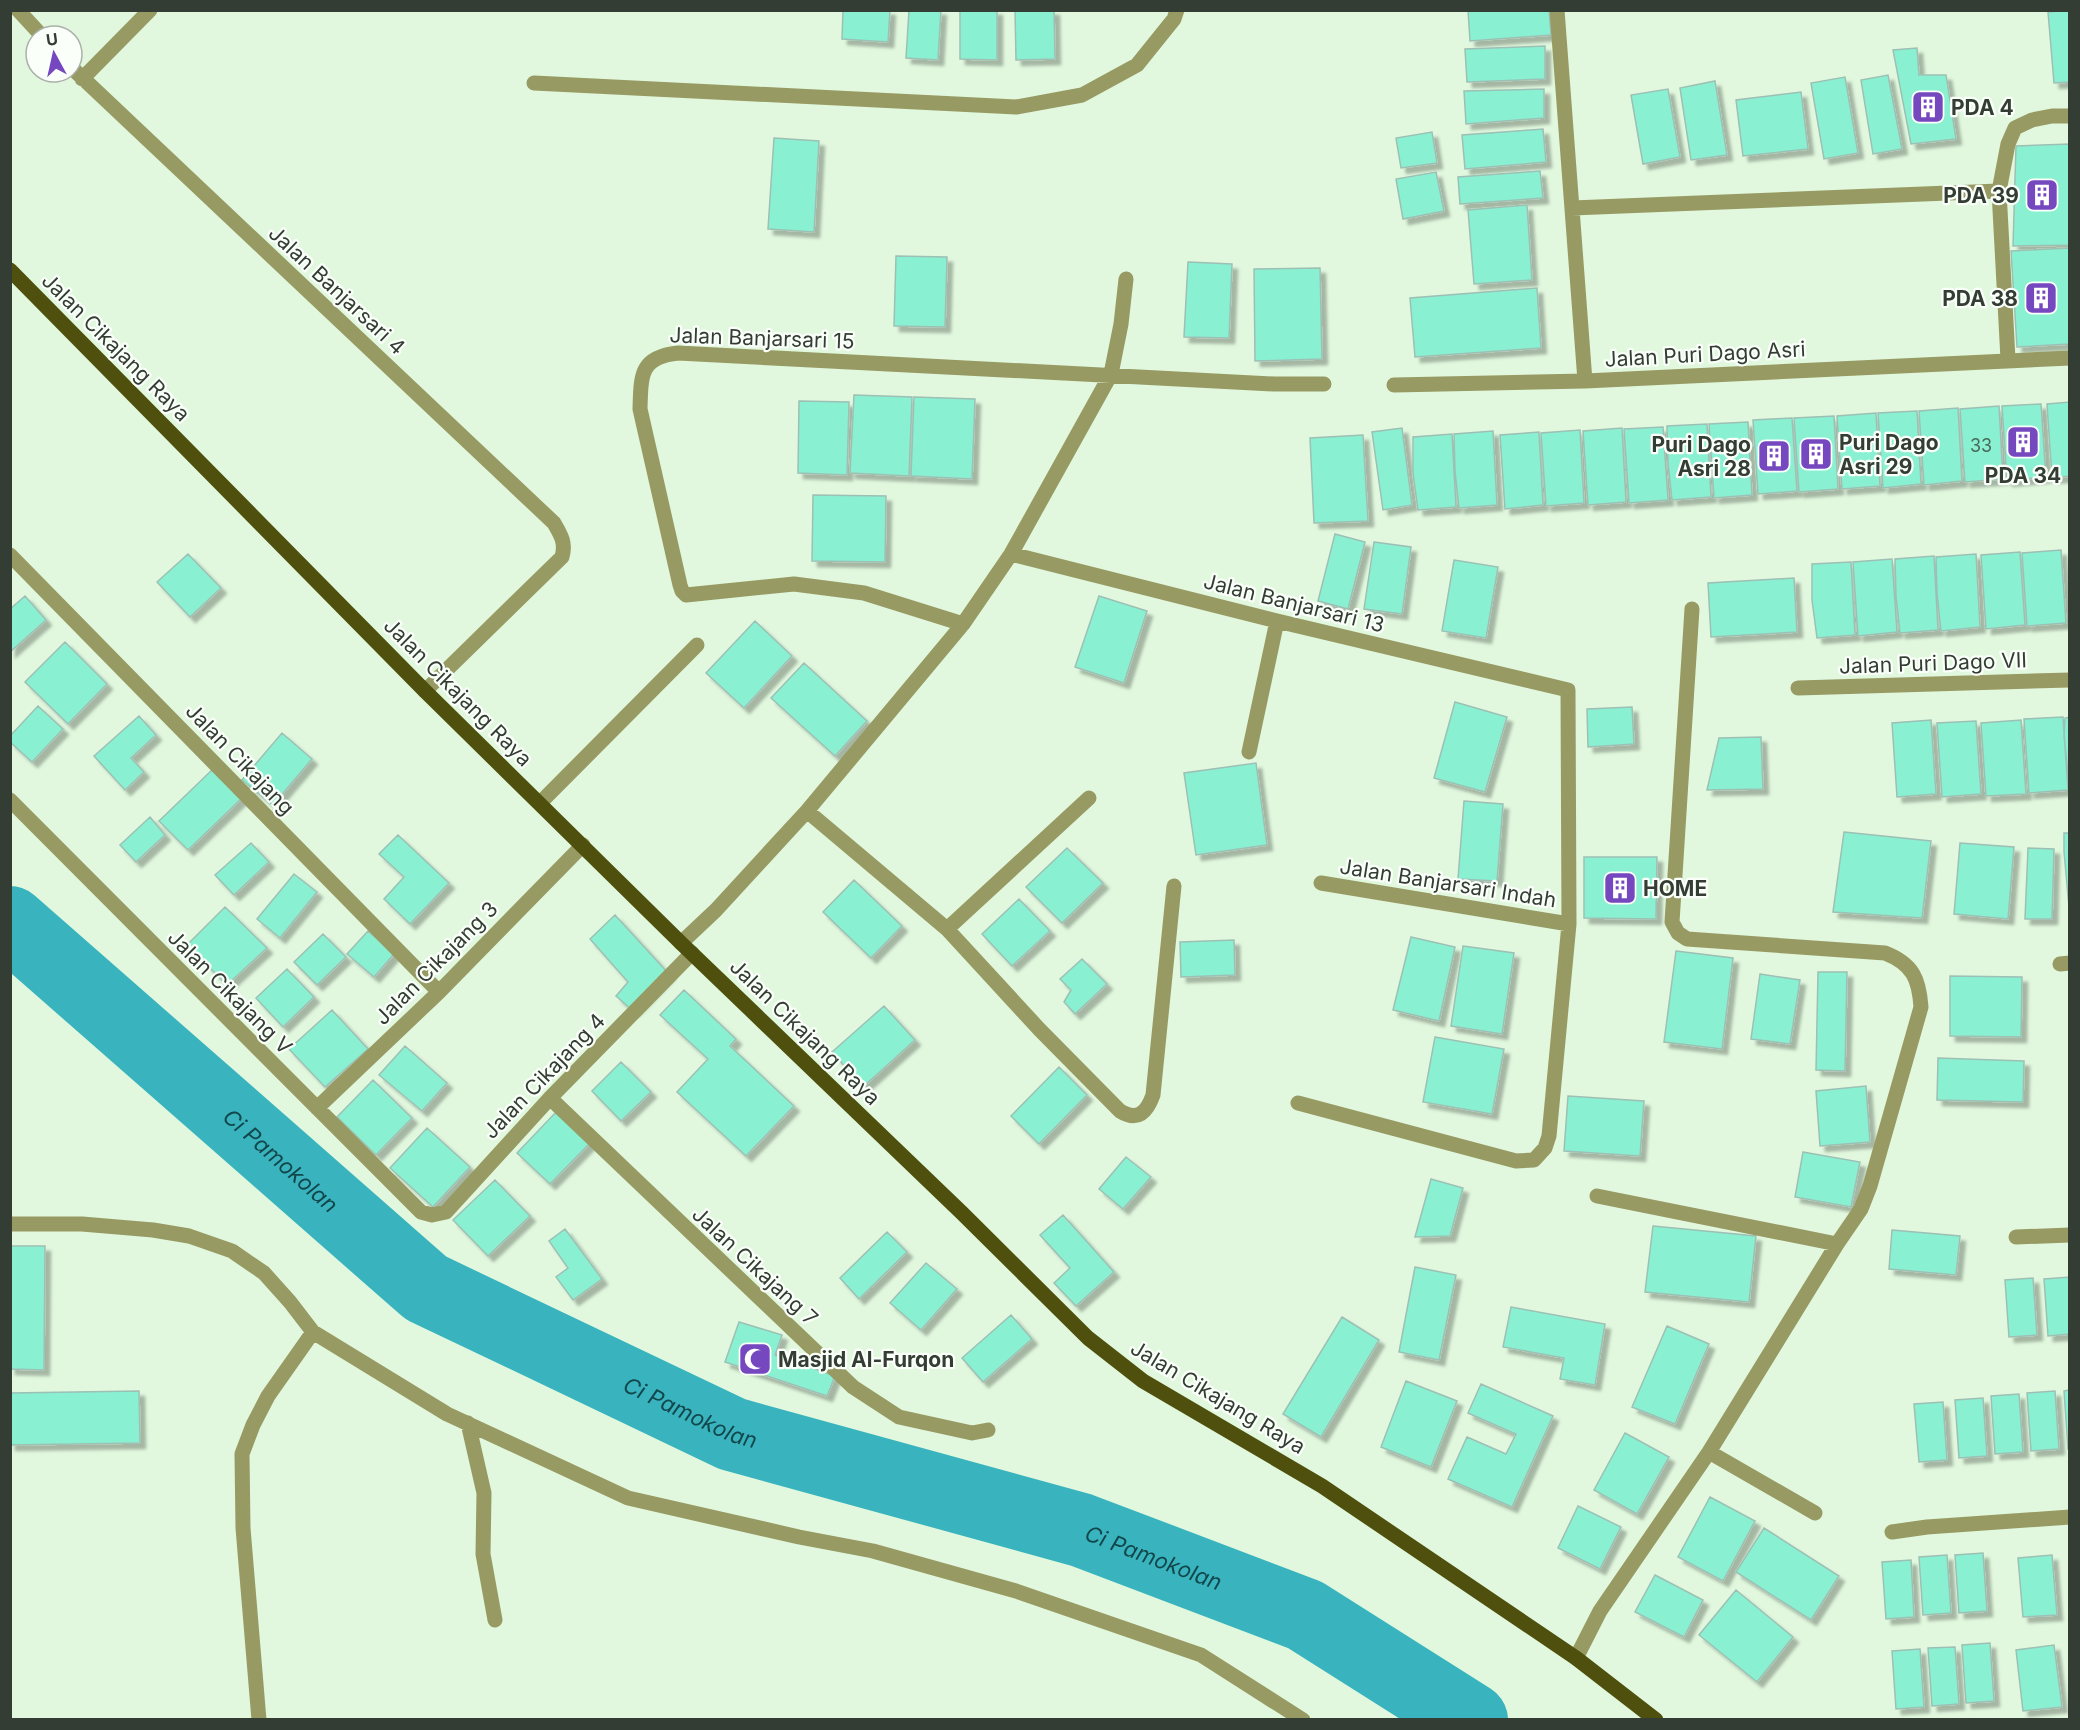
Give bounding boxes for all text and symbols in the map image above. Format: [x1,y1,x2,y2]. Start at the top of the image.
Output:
north arrow [24,24,84,84]
text: U [45,28,59,50]
building icon: PDA 4 [1910,89,1946,125]
place label: PDA 4 [1951,95,2014,120]
building icon: PDA 39 [2024,177,2060,213]
place label: PDA 39 [1943,183,2019,208]
street label: Jalan Banjarsari 4 [264,220,410,360]
street label: Jalan Cikajang Raya [37,268,195,426]
building icon: PDA 38 [2023,280,2059,316]
place label: PDA 38 [1942,286,2018,311]
street label: Jalan Banjarsari 15 [669,322,855,354]
street label: Jalan Puri Dago Asri [1604,336,1806,372]
building icon: PDA 34 [2005,424,2041,460]
place label: Puri Dago Asri 29 [1839,430,1939,479]
place label: Puri Dago Asri 28 [1651,432,1751,481]
house number: 33 [1970,435,1992,456]
building icon: Puri Dago Asri 29 [1798,436,1834,472]
building icon: Puri Dago Asri 28 [1756,438,1792,474]
place label: PDA 34 [1985,463,2061,488]
street label: Jalan Banjarsari 13 [1201,568,1387,638]
street label: Jalan Cikajang Raya [379,613,537,771]
street label: Jalan Puri Dago VII [1839,647,2027,679]
street label: Jalan Cikajang [181,698,299,820]
street label: Jalan Banjarsari Indah [1338,854,1558,912]
building icon: HOME [1602,870,1638,906]
place label: HOME [1643,876,1707,901]
street label: Jalan Cikajang 3 [369,896,503,1030]
street label: Jalan Cikajang V [163,925,297,1059]
street label: Jalan Cikajang Raya [725,954,885,1110]
street label: Jalan Cikajang 4 [478,1008,610,1144]
water label: Ci Pamokolan [218,1103,343,1218]
street label: Jalan Cikajang 7 [687,1201,823,1331]
street label: Jalan Cikajang Raya [1126,1335,1310,1459]
mosque icon: Masjid Al-Furqon [737,1341,773,1377]
place label: Masjid Al-Furqon [778,1347,954,1372]
water label: Ci Pamokolan [619,1371,760,1453]
water label: Ci Pamokolan [1082,1520,1226,1595]

